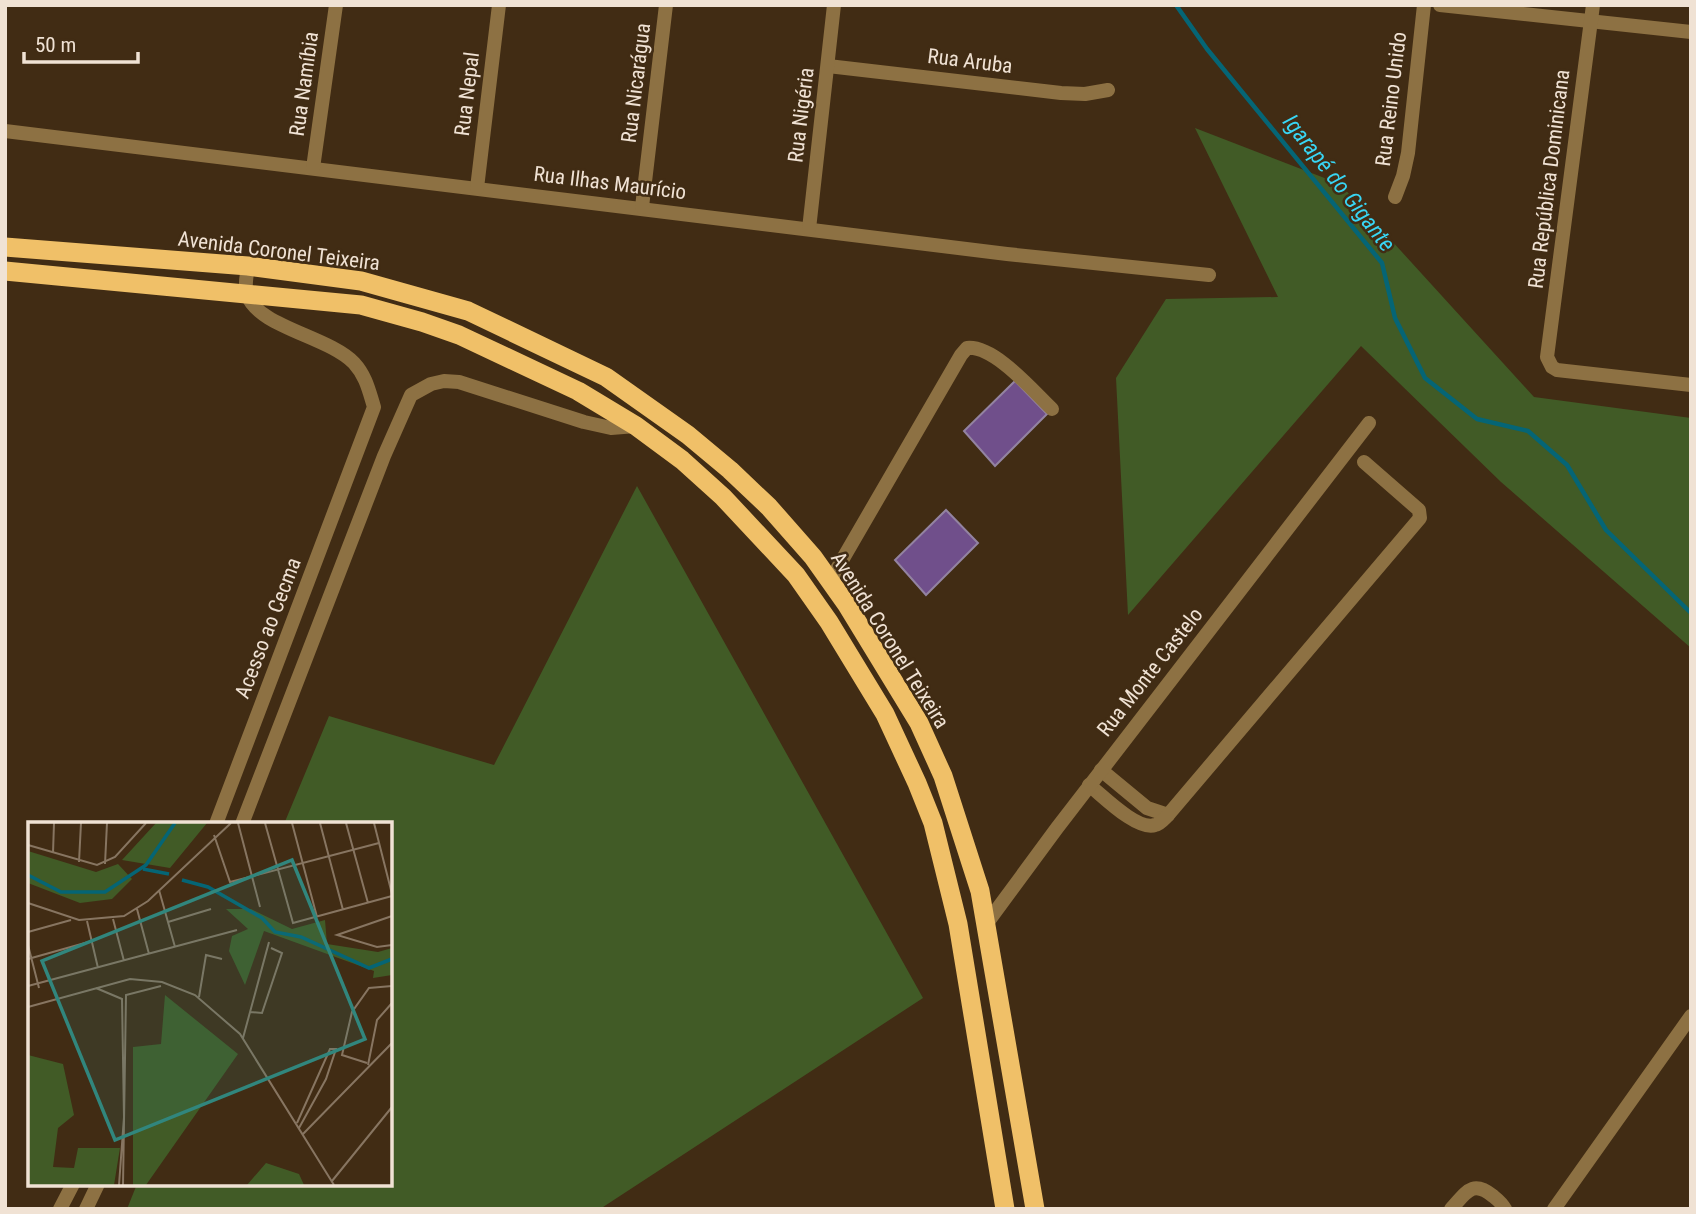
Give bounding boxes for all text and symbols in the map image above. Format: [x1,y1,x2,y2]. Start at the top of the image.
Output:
scale bar [24,21,138,65]
street label: Rua Nicarágua [617,22,655,144]
street label: Rua Namíbia [285,30,323,138]
street label: Rua Reino Unido [1371,30,1411,168]
text: 50 m [35,33,76,57]
street label: Rua Aruba [926,44,1014,78]
street label: Rua Nepal [450,51,484,137]
street label: Rua Nigéria [783,66,819,164]
street label: Rua República Dominicana [1524,68,1574,290]
water label: Igarapé do Gigante [1277,109,1401,257]
street label: Rua Ilhas Maurício [532,162,688,204]
street label: Avenida Coronel Teixeira [177,227,381,275]
street label: Avenida Coronel Teixeira [826,547,954,733]
street label: Acesso ao Cecma [230,554,306,702]
street label: Rua Monte Castelo [1092,603,1208,741]
inset map [28,822,392,1186]

